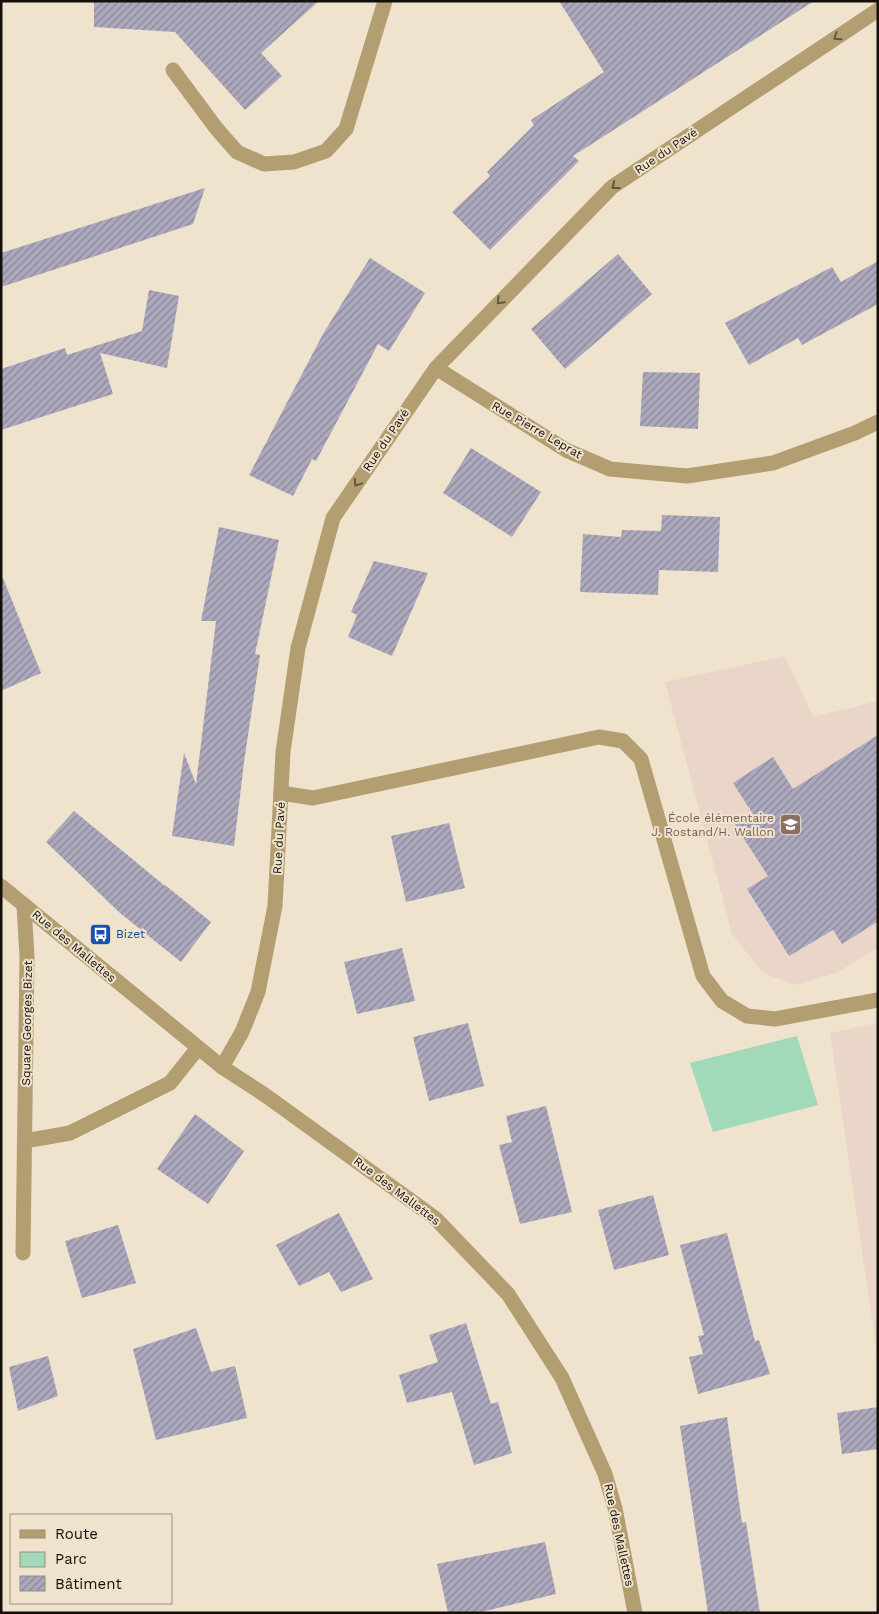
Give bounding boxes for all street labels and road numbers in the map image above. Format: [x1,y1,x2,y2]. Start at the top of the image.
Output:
street label: Rue du Pavé [632,125,700,177]
street label: Rue Pierre Leprat [489,398,585,462]
street label: Rue du Pavé [360,406,412,474]
street label: Rue du Pavé [270,801,288,875]
street label: Rue des Mallettes [29,907,119,985]
street label: Square Georges Bizet [19,960,35,1086]
street label: Rue des Mallettes [351,1154,443,1228]
street label: Rue des Mallettes [601,1482,637,1588]

